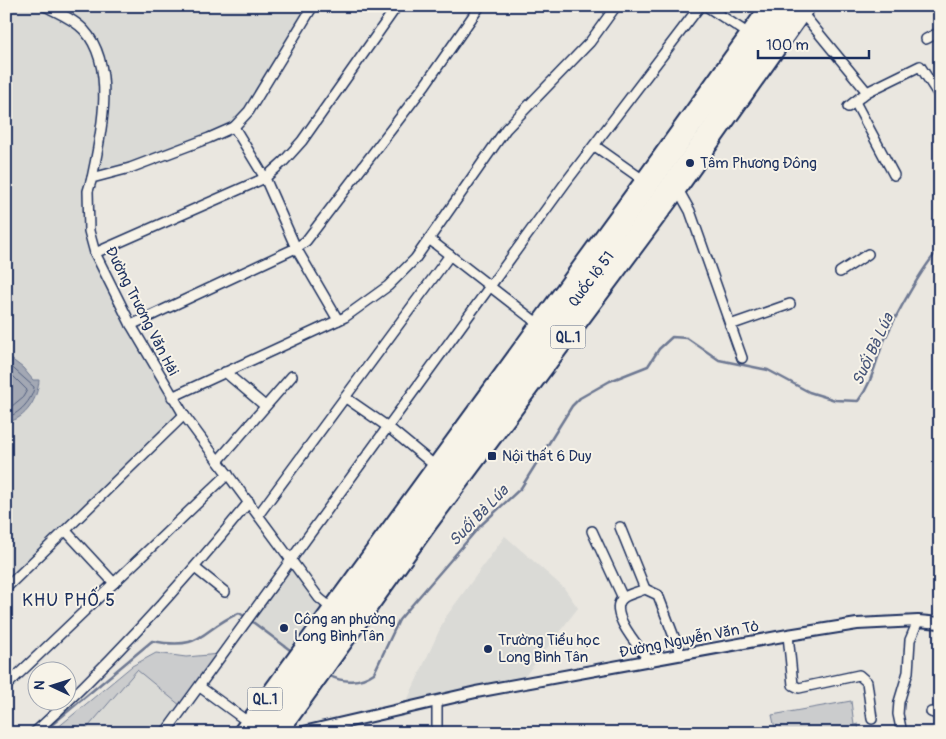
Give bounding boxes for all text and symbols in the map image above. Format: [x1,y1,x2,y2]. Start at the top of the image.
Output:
scale bar [758,28,870,60]
text: 100 m [766,36,809,55]
place label: Tâm Phương Đông [700,154,817,173]
marker: Tâm Phương Đông [684,157,696,169]
street label: Đường Trương Văn Hải [101,243,183,379]
street label: Quốc lộ 51 [564,248,618,311]
water label: Suối Bà Lúa [848,309,899,389]
road number: QL.1 [550,326,586,348]
place label: Nội thất 6 Duy [502,447,592,466]
marker: Nội thất 6 Duy [486,450,498,462]
water label: Suối Bà Lúa [445,480,514,550]
district label: KHU PHỐ 5 [22,586,116,612]
place label: Công an phường Long Bình Tân [294,610,395,646]
street label: Đường Nguyễn Văn Tỏ [618,617,761,662]
marker: Công an phường Long Bình Tân [278,622,290,634]
place label: Trường Tiểu học Long Bình Tân [498,631,601,667]
marker: Trường Tiểu học Long Bình Tân [482,643,494,655]
north arrow [28,662,78,712]
text: N [31,680,48,690]
road number: QL.1 [248,688,282,711]

